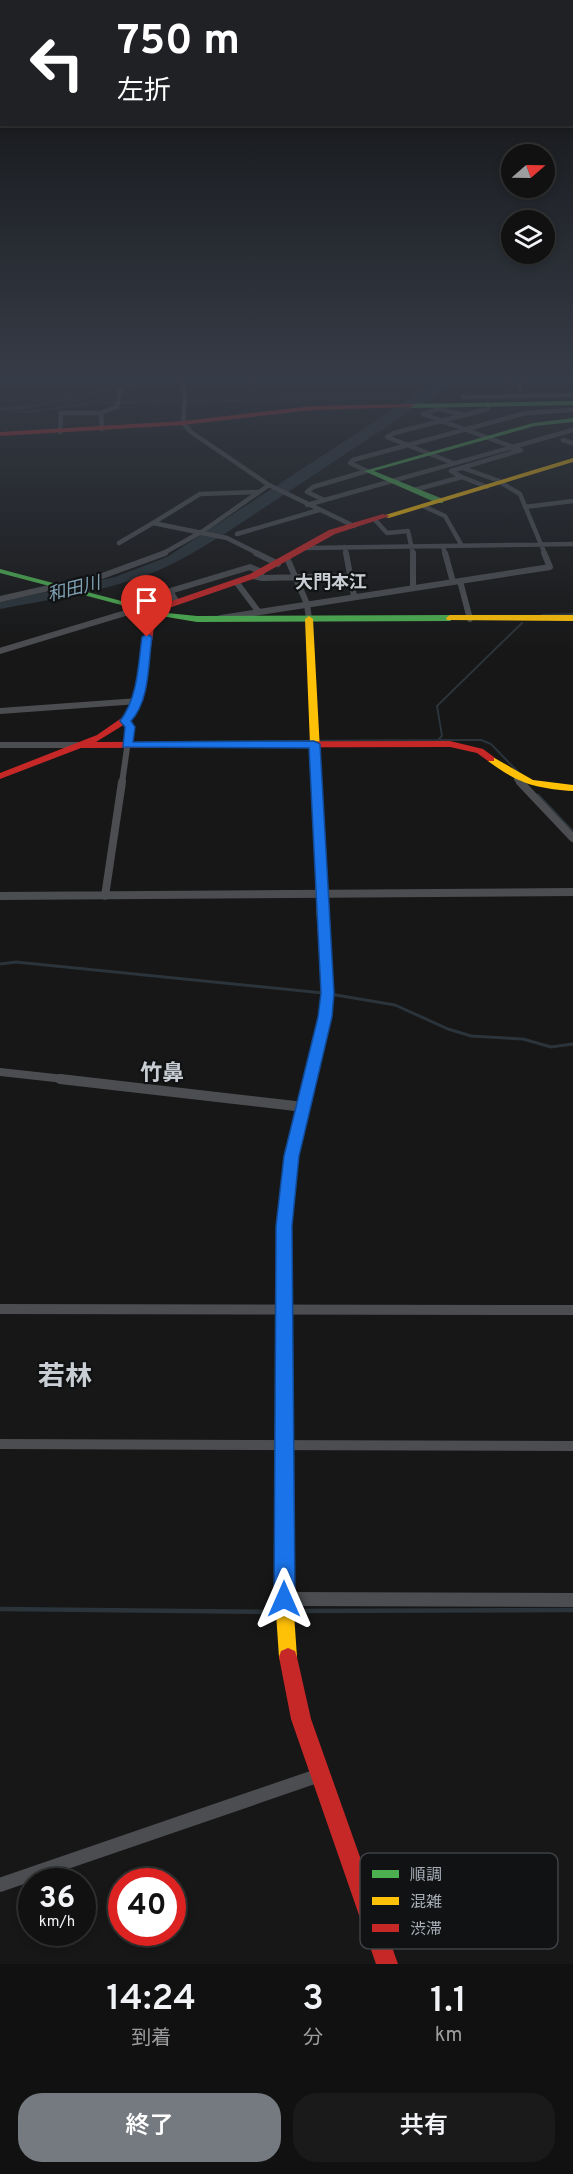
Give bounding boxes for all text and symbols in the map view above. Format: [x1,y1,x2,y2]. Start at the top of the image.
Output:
text: 750 m [117,16,240,69]
icon: left [18,24,96,102]
text: 左折 [117,75,171,109]
north arrow [501,144,555,198]
map controls [501,144,555,264]
button: layers [501,210,555,264]
water label: 和田川 [45,572,105,608]
district label: 大門本江 [295,572,367,595]
pin [121,575,172,637]
icon: arrive [130,584,163,617]
district label: 竹鼻 [140,1061,184,1088]
district label: 若林 [38,1361,92,1395]
position arrow [252,1567,316,1631]
legend [360,1853,558,1949]
text: 順調 [410,1866,442,1886]
speed limit sign: 40 [108,1868,186,1946]
text: 36 [39,1881,75,1918]
text: 混雑 [410,1893,442,1913]
text: km/h [39,1913,75,1932]
text: 渋滞 [410,1920,442,1940]
text: 14:24 [106,1977,196,2023]
text: 3 [302,1977,324,2023]
text: 1.1 [430,1979,467,2025]
text: km [435,2023,462,2049]
text: 到着 [131,2026,171,2052]
text: 分 [303,2026,323,2052]
button: 終了 [18,2093,281,2162]
button: 共有 [293,2093,555,2162]

